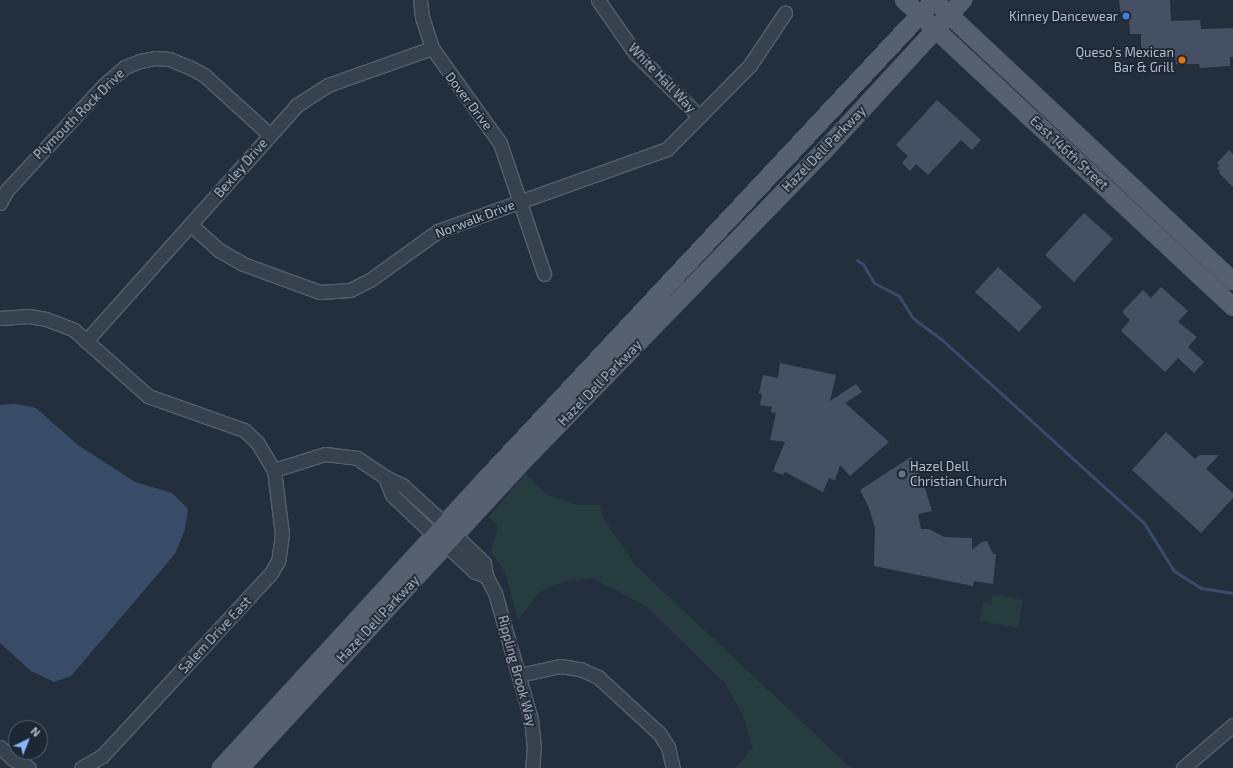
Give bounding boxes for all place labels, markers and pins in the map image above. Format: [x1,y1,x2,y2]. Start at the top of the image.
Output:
place label: Kinney Dancewear [1009,8,1118,24]
marker: Kinney Dancewear [1121,11,1131,21]
place label: Queso's Mexican Bar & Grill [1075,45,1174,76]
marker: Queso's Mexican Bar & Grill [1177,55,1187,65]
place label: Hazel Dell Christian Church [910,459,1007,490]
marker: Hazel Dell Christian Church [897,469,907,479]

